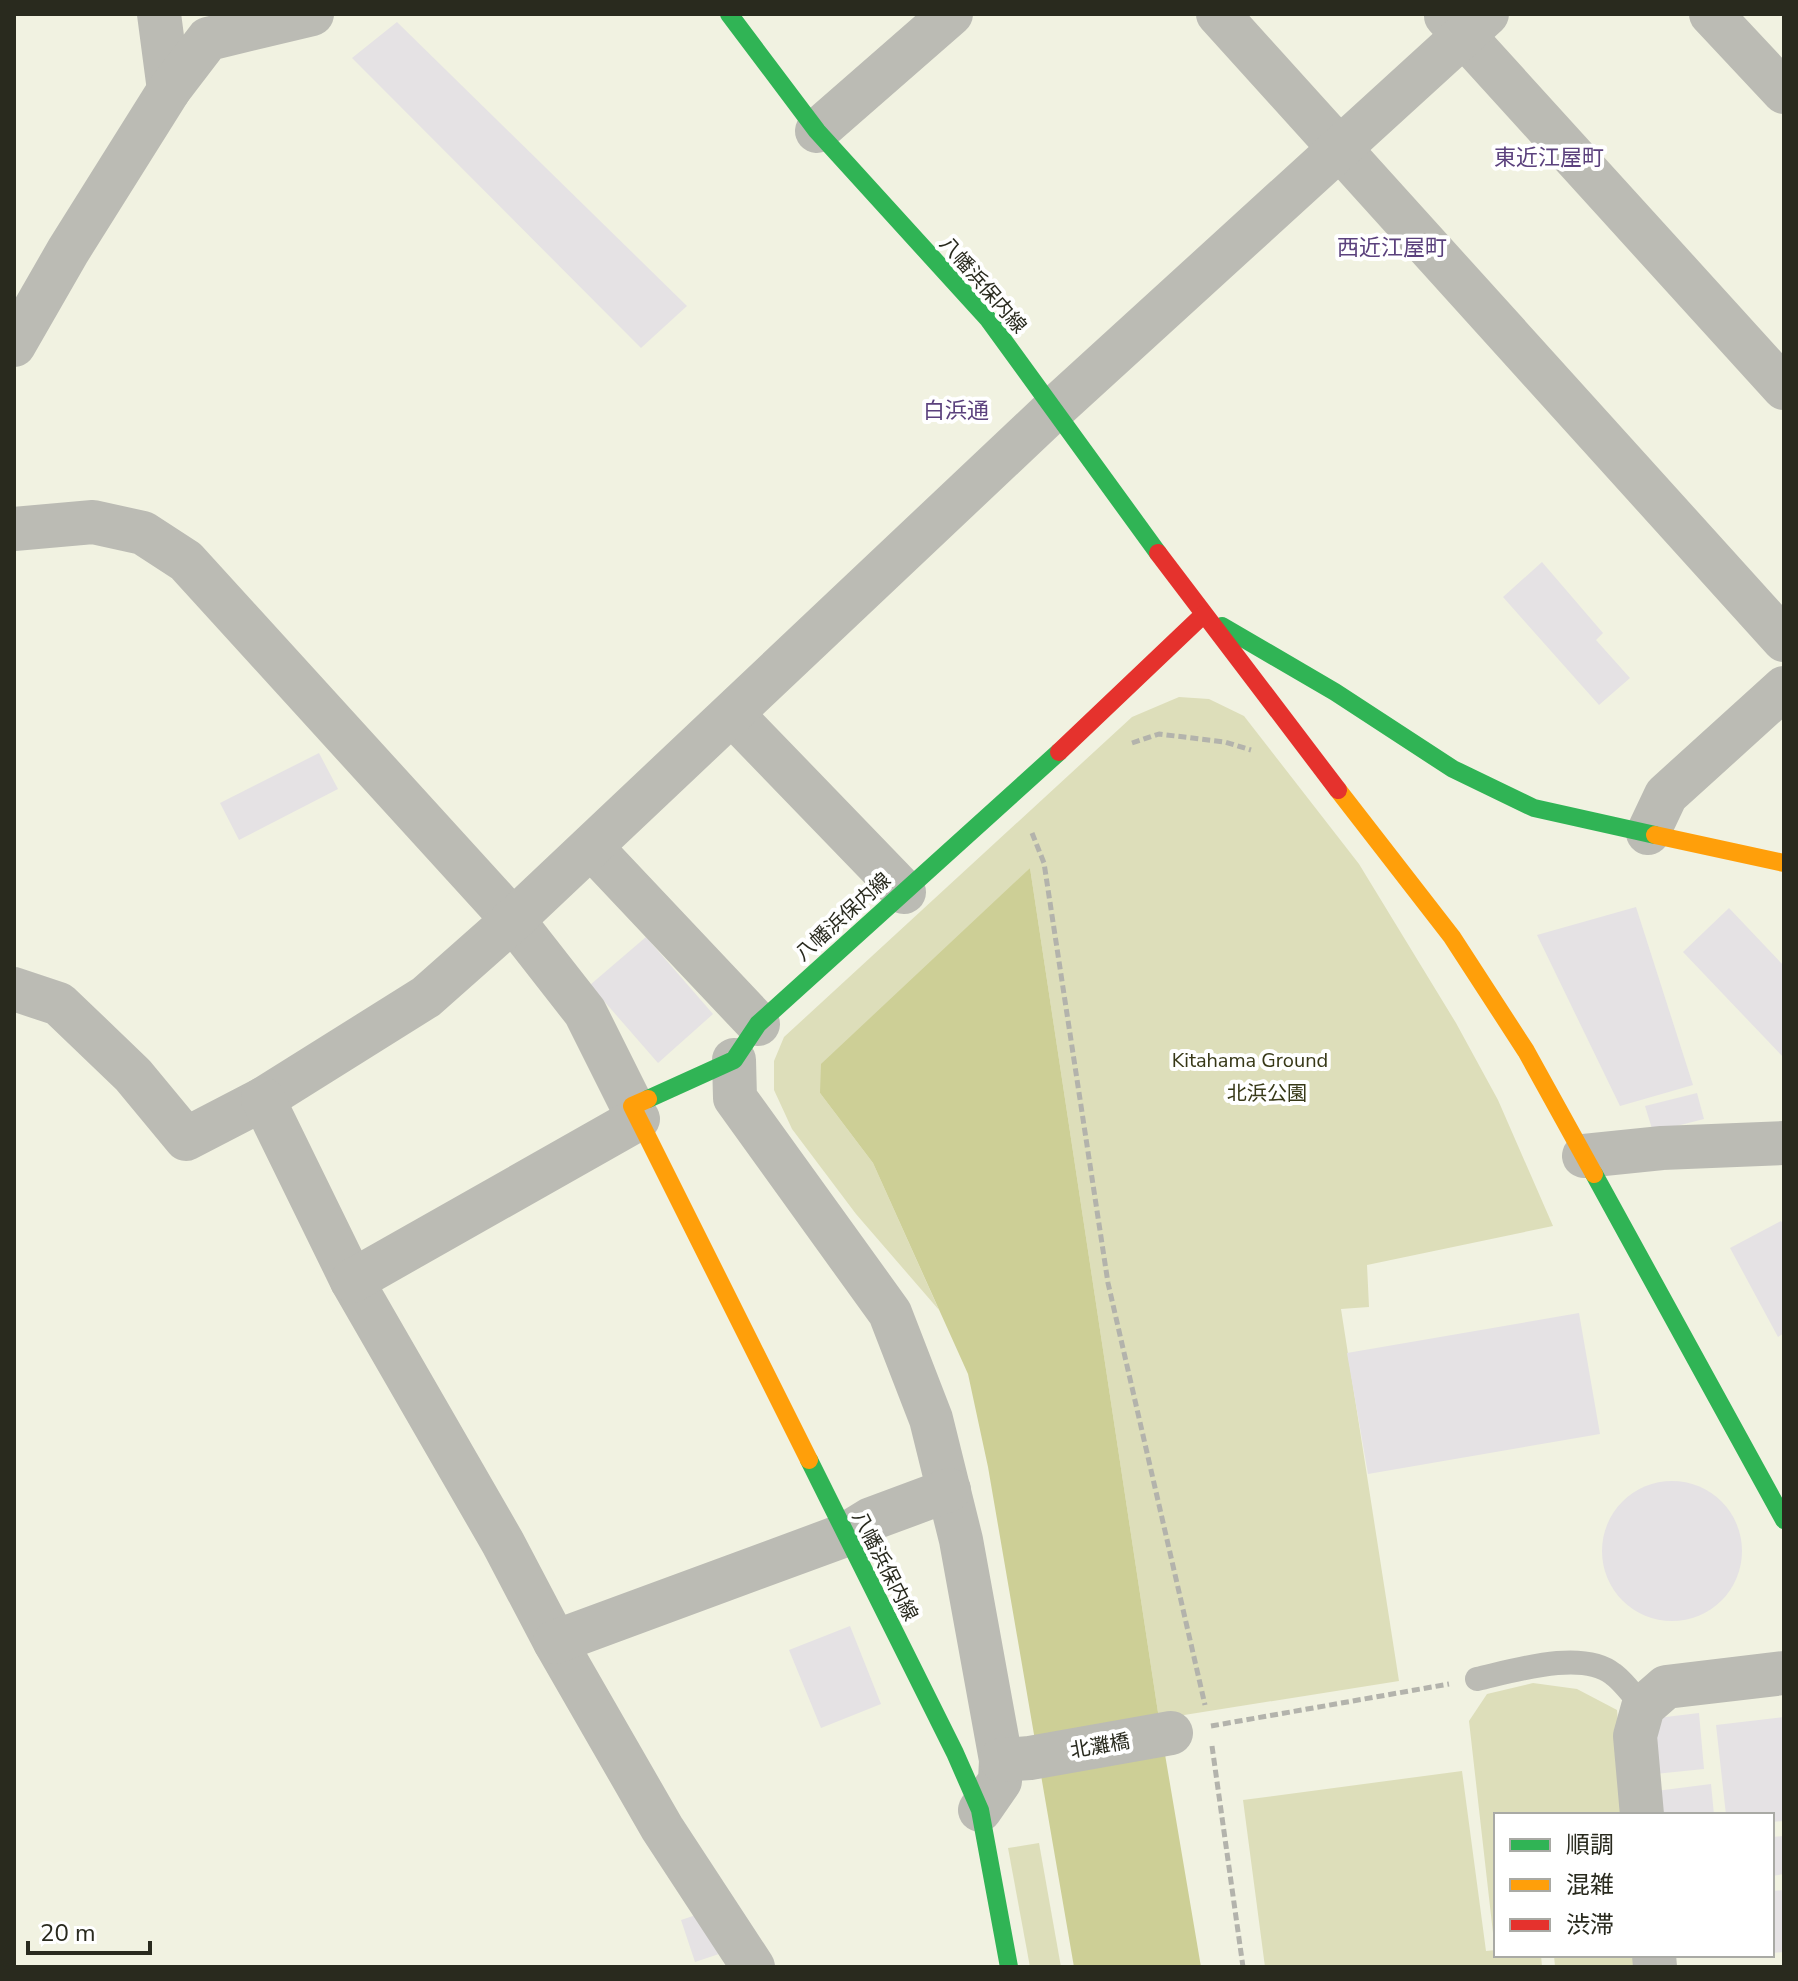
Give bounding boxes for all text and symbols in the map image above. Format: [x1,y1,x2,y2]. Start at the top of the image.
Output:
district label: 東近江屋町 [1494,143,1604,173]
street label: 八幡浜保内線 [933,231,1033,339]
district label: 西近江屋町 [1337,233,1447,263]
district label: 白浜通 [923,396,989,426]
street label: 八幡浜保内線 [789,867,897,967]
park label: Kitahama Ground [1172,1047,1328,1074]
park label: 北浜公園 [1227,1080,1307,1107]
street label: 八幡浜保内線 [846,1506,924,1626]
street label: 北灘橋 [1068,1727,1132,1765]
legend [1494,1813,1774,1957]
text: 順調 [1566,1829,1614,1861]
text: 混雑 [1566,1869,1614,1901]
scale bar [28,1905,150,1955]
text: 渋滞 [1566,1909,1614,1941]
text: 20 m [40,1917,96,1949]

